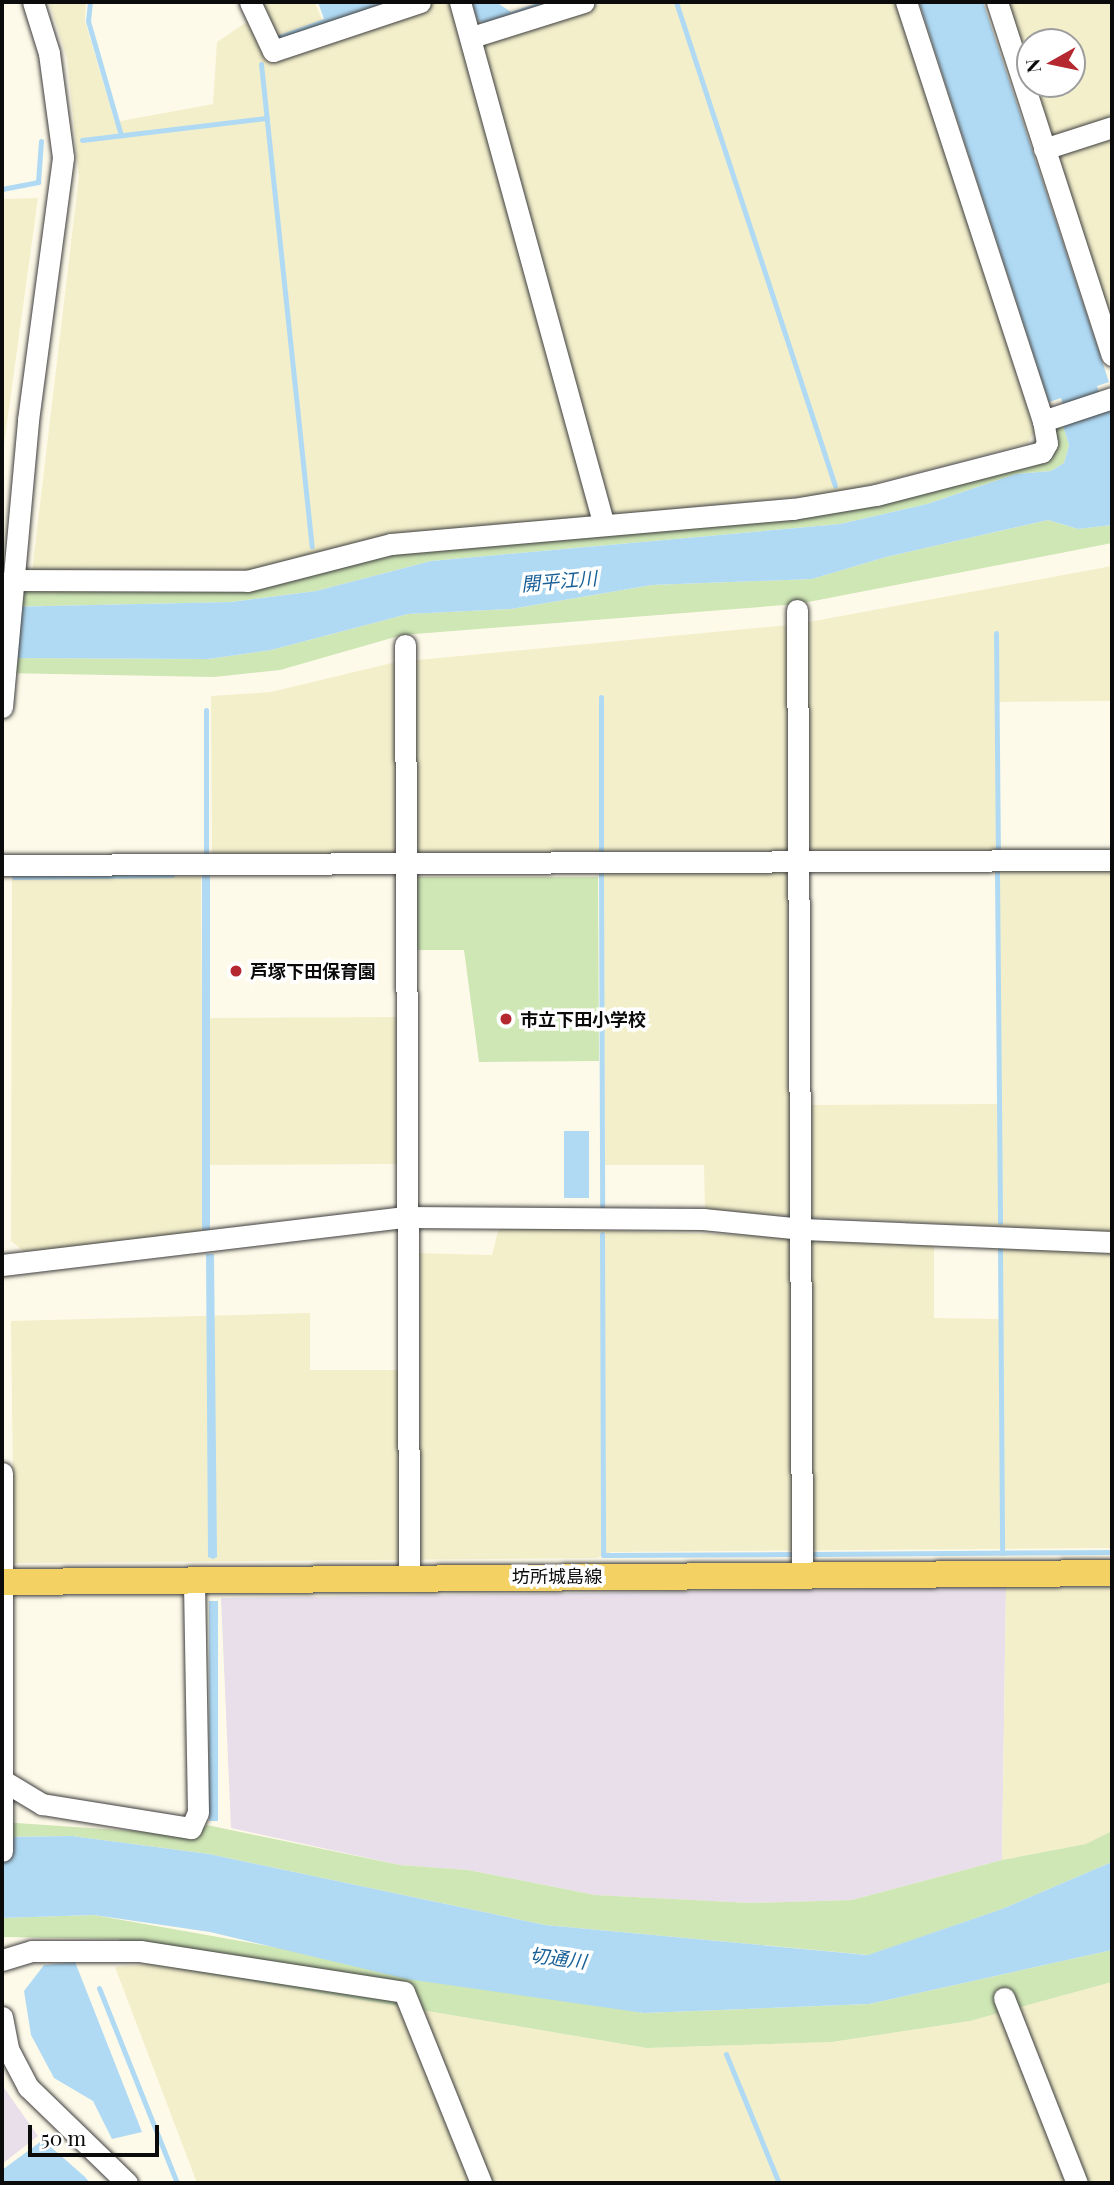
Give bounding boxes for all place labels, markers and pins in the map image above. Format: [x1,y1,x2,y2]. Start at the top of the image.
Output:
place label: 芦塚下田保育園 [250,960,376,982]
marker: 芦塚下田保育園 [228,963,244,979]
place label: 市立下田小学校 [520,1008,646,1030]
marker: 市立下田小学校 [498,1011,514,1027]

